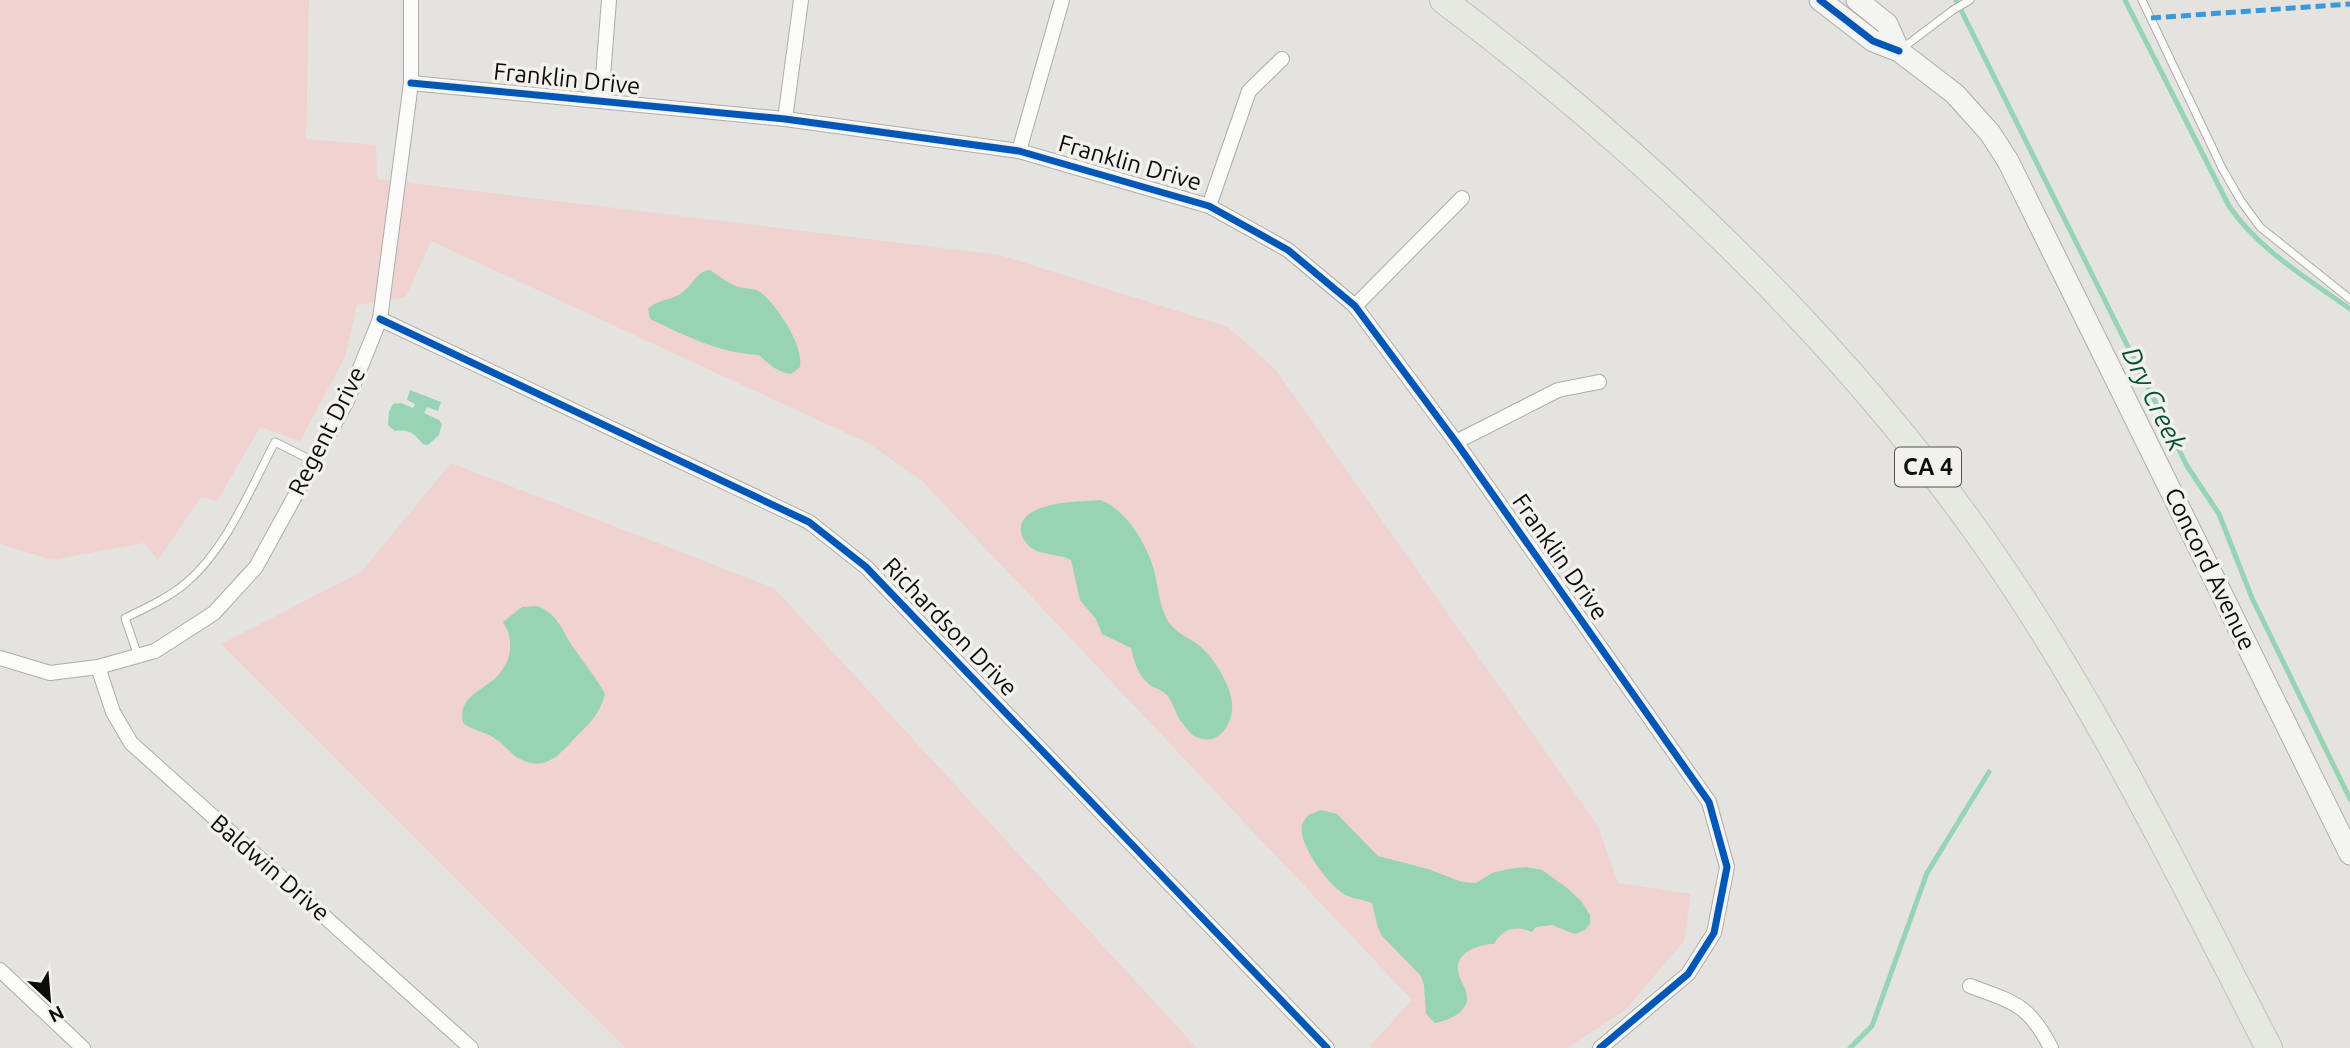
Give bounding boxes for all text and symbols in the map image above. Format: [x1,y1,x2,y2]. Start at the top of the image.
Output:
street label: Franklin Drive [492,57,642,100]
street label: Franklin Drive [1056,129,1205,196]
water label: Dry Creek [2117,342,2192,456]
street label: Regent Drive [283,362,370,500]
road number: CA 4 [1895,447,1961,486]
street label: Concord Avenue [2160,483,2261,654]
street label: Franklin Drive [1507,489,1614,625]
street label: Richardson Drive [878,552,1023,701]
street label: Baldwin Drive [206,809,335,926]
north arrow [14,964,84,1034]
text: N [45,1001,68,1027]

